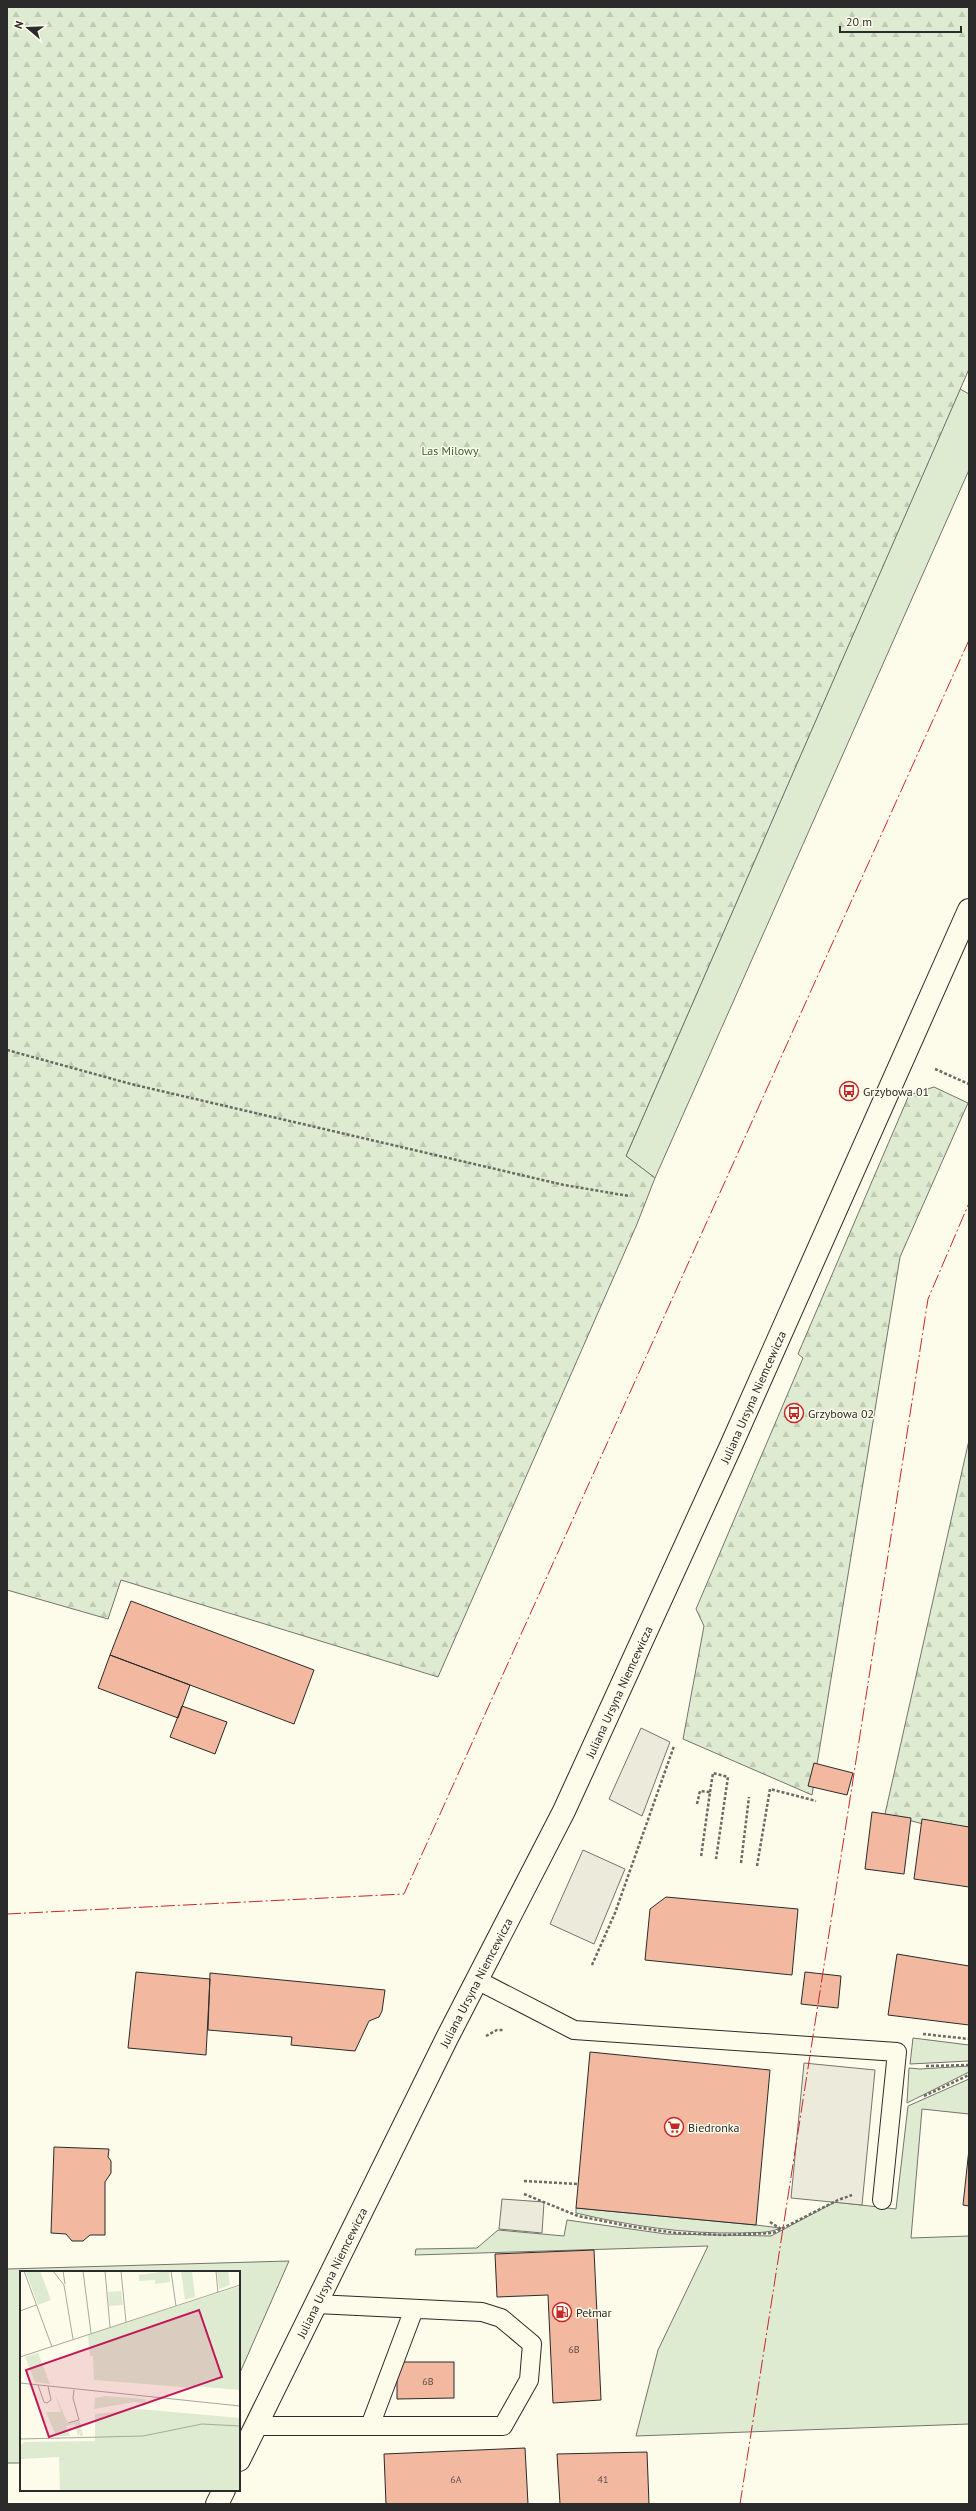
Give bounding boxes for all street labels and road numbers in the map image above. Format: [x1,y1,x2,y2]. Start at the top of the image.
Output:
street label: Juliana Ursyna Niemcewicza [716,1328,789,1466]
street label: Juliana Ursyna Niemcewicza [581,1623,655,1761]
street label: Juliana Ursyna Niemcewicza [436,1915,515,2051]
street label: Juliana Ursyna Niemcewicza [292,2205,370,2341]

